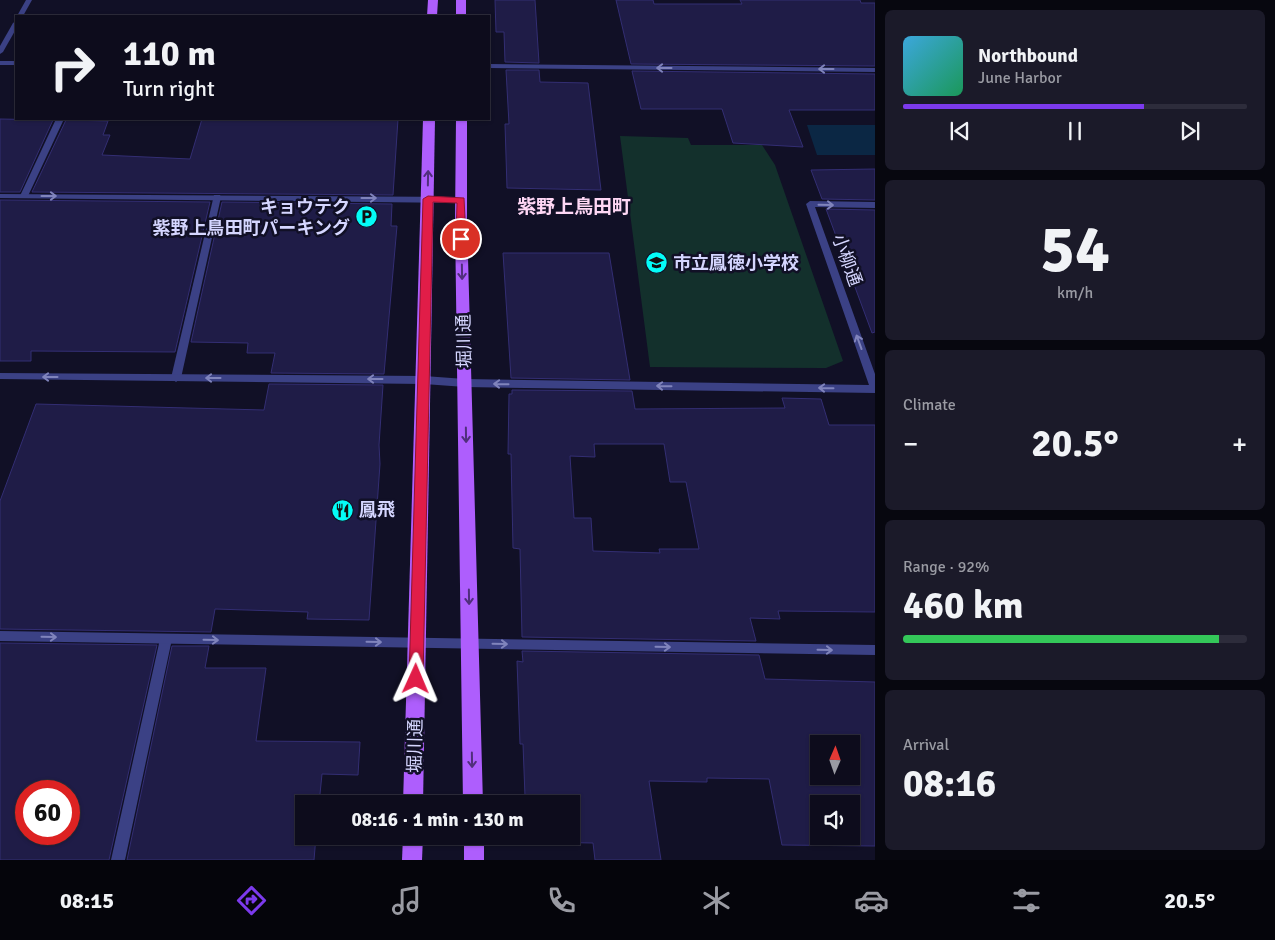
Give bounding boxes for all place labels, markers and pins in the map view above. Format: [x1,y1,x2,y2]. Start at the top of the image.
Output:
place label: キョウテク 紫野上鳥田町パーキング [153,196,350,239]
parking icon: キョウテク 紫野上鳥田町パーキング [354,205,378,229]
pin [440,218,482,260]
school or university icon: 市立鳳徳小学校 [645,251,669,275]
place label: 市立鳳徳小学校 [673,252,799,274]
restaurant icon: 鳳飛 [331,498,355,522]
place label: 鳳飛 [359,499,395,521]

